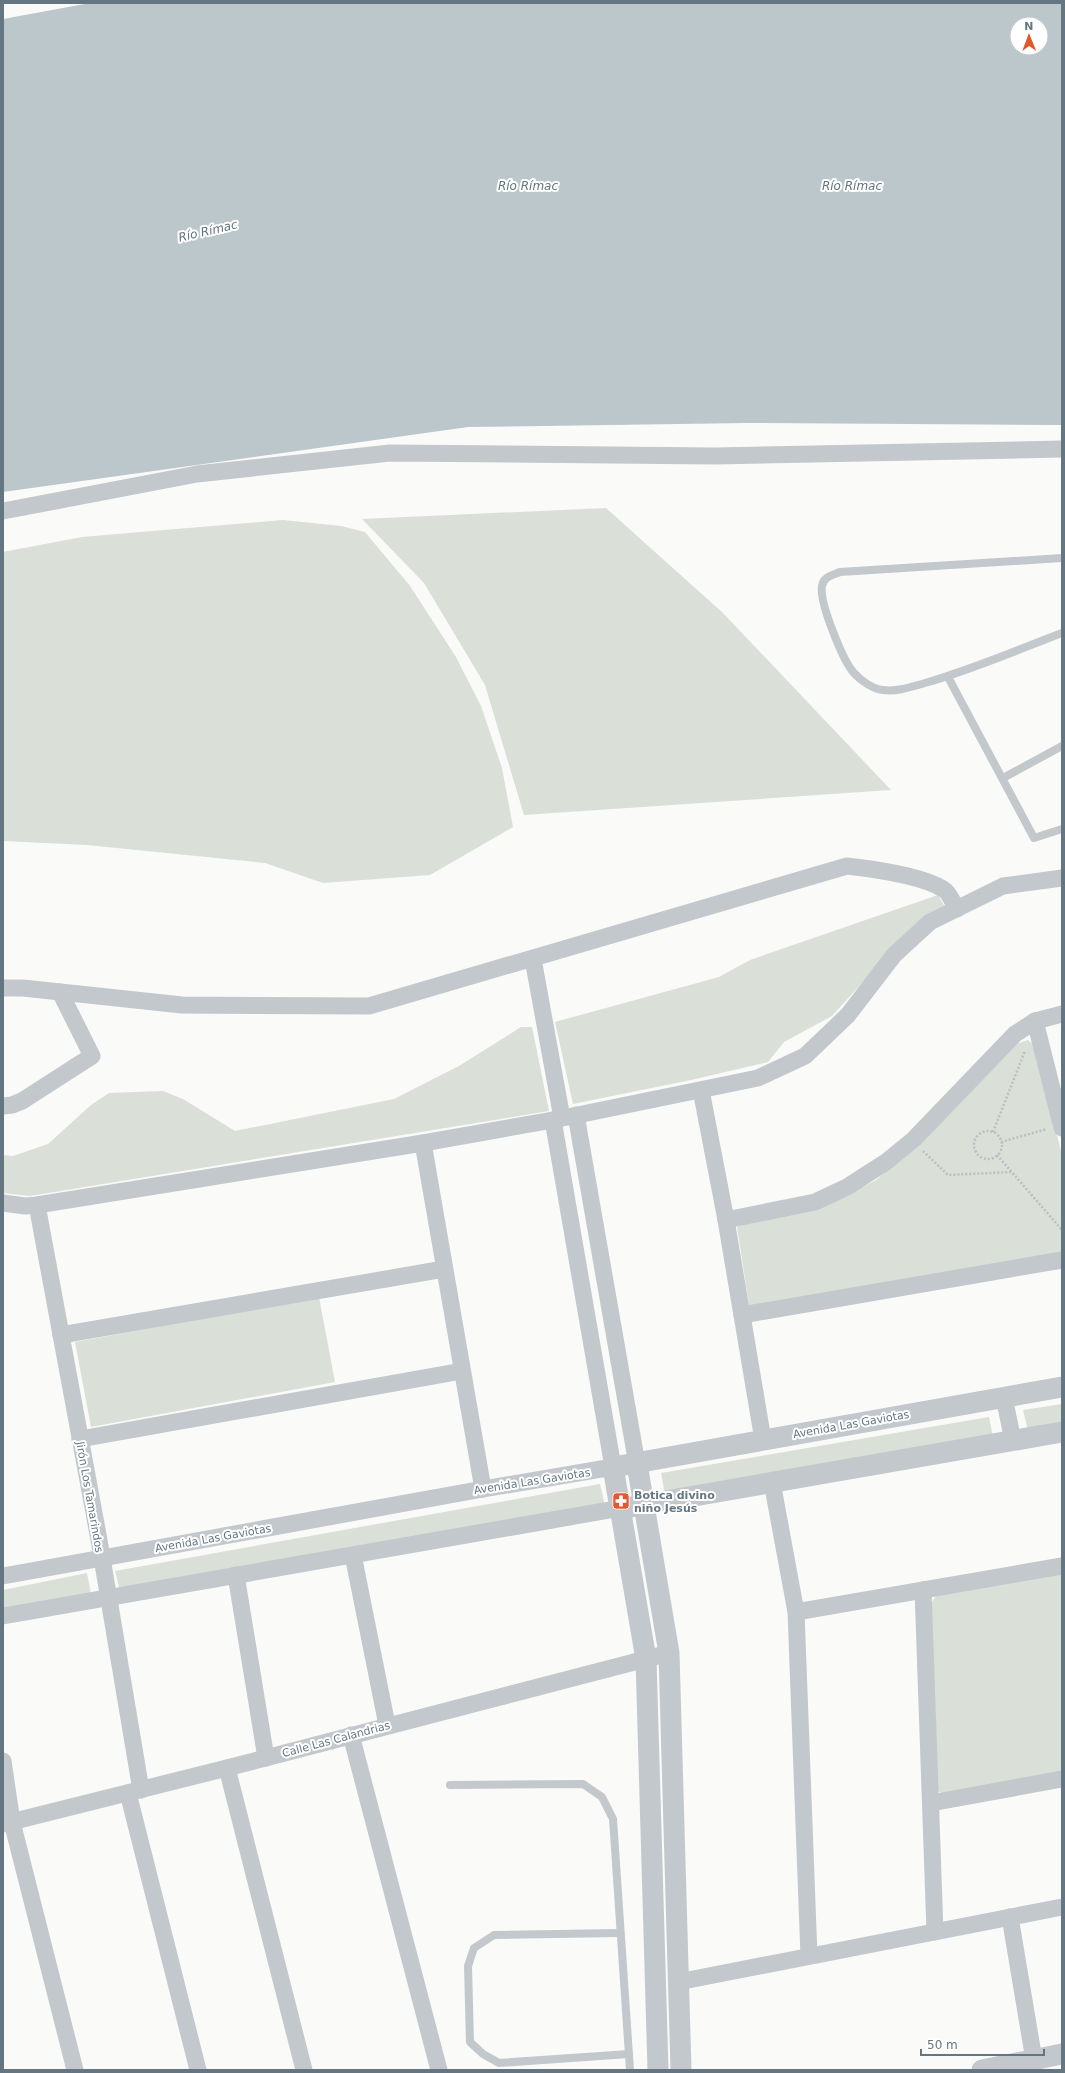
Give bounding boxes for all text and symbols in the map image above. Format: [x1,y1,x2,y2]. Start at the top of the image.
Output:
north arrow [1009,16,1049,56]
text: N [1024,20,1034,33]
water label: Río Rímac [498,179,558,193]
water label: Río Rímac [822,179,882,193]
water label: Río Rímac [177,217,239,245]
street label: Avenida Las Gaviotas [792,1408,911,1441]
street label: Jirón Los Tamarindos [73,1439,106,1554]
street label: Avenida Las Gaviotas [473,1466,592,1497]
place label: Botica divino niño Jesús [634,1489,715,1515]
pharmacy icon: Botica divino niño Jesús [611,1491,631,1511]
street label: Avenida Las Gaviotas [154,1522,273,1555]
street label: Calle Las Calandrias [281,1719,392,1760]
scale bar [921,2031,1044,2057]
text: 50 m [927,2038,958,2052]

